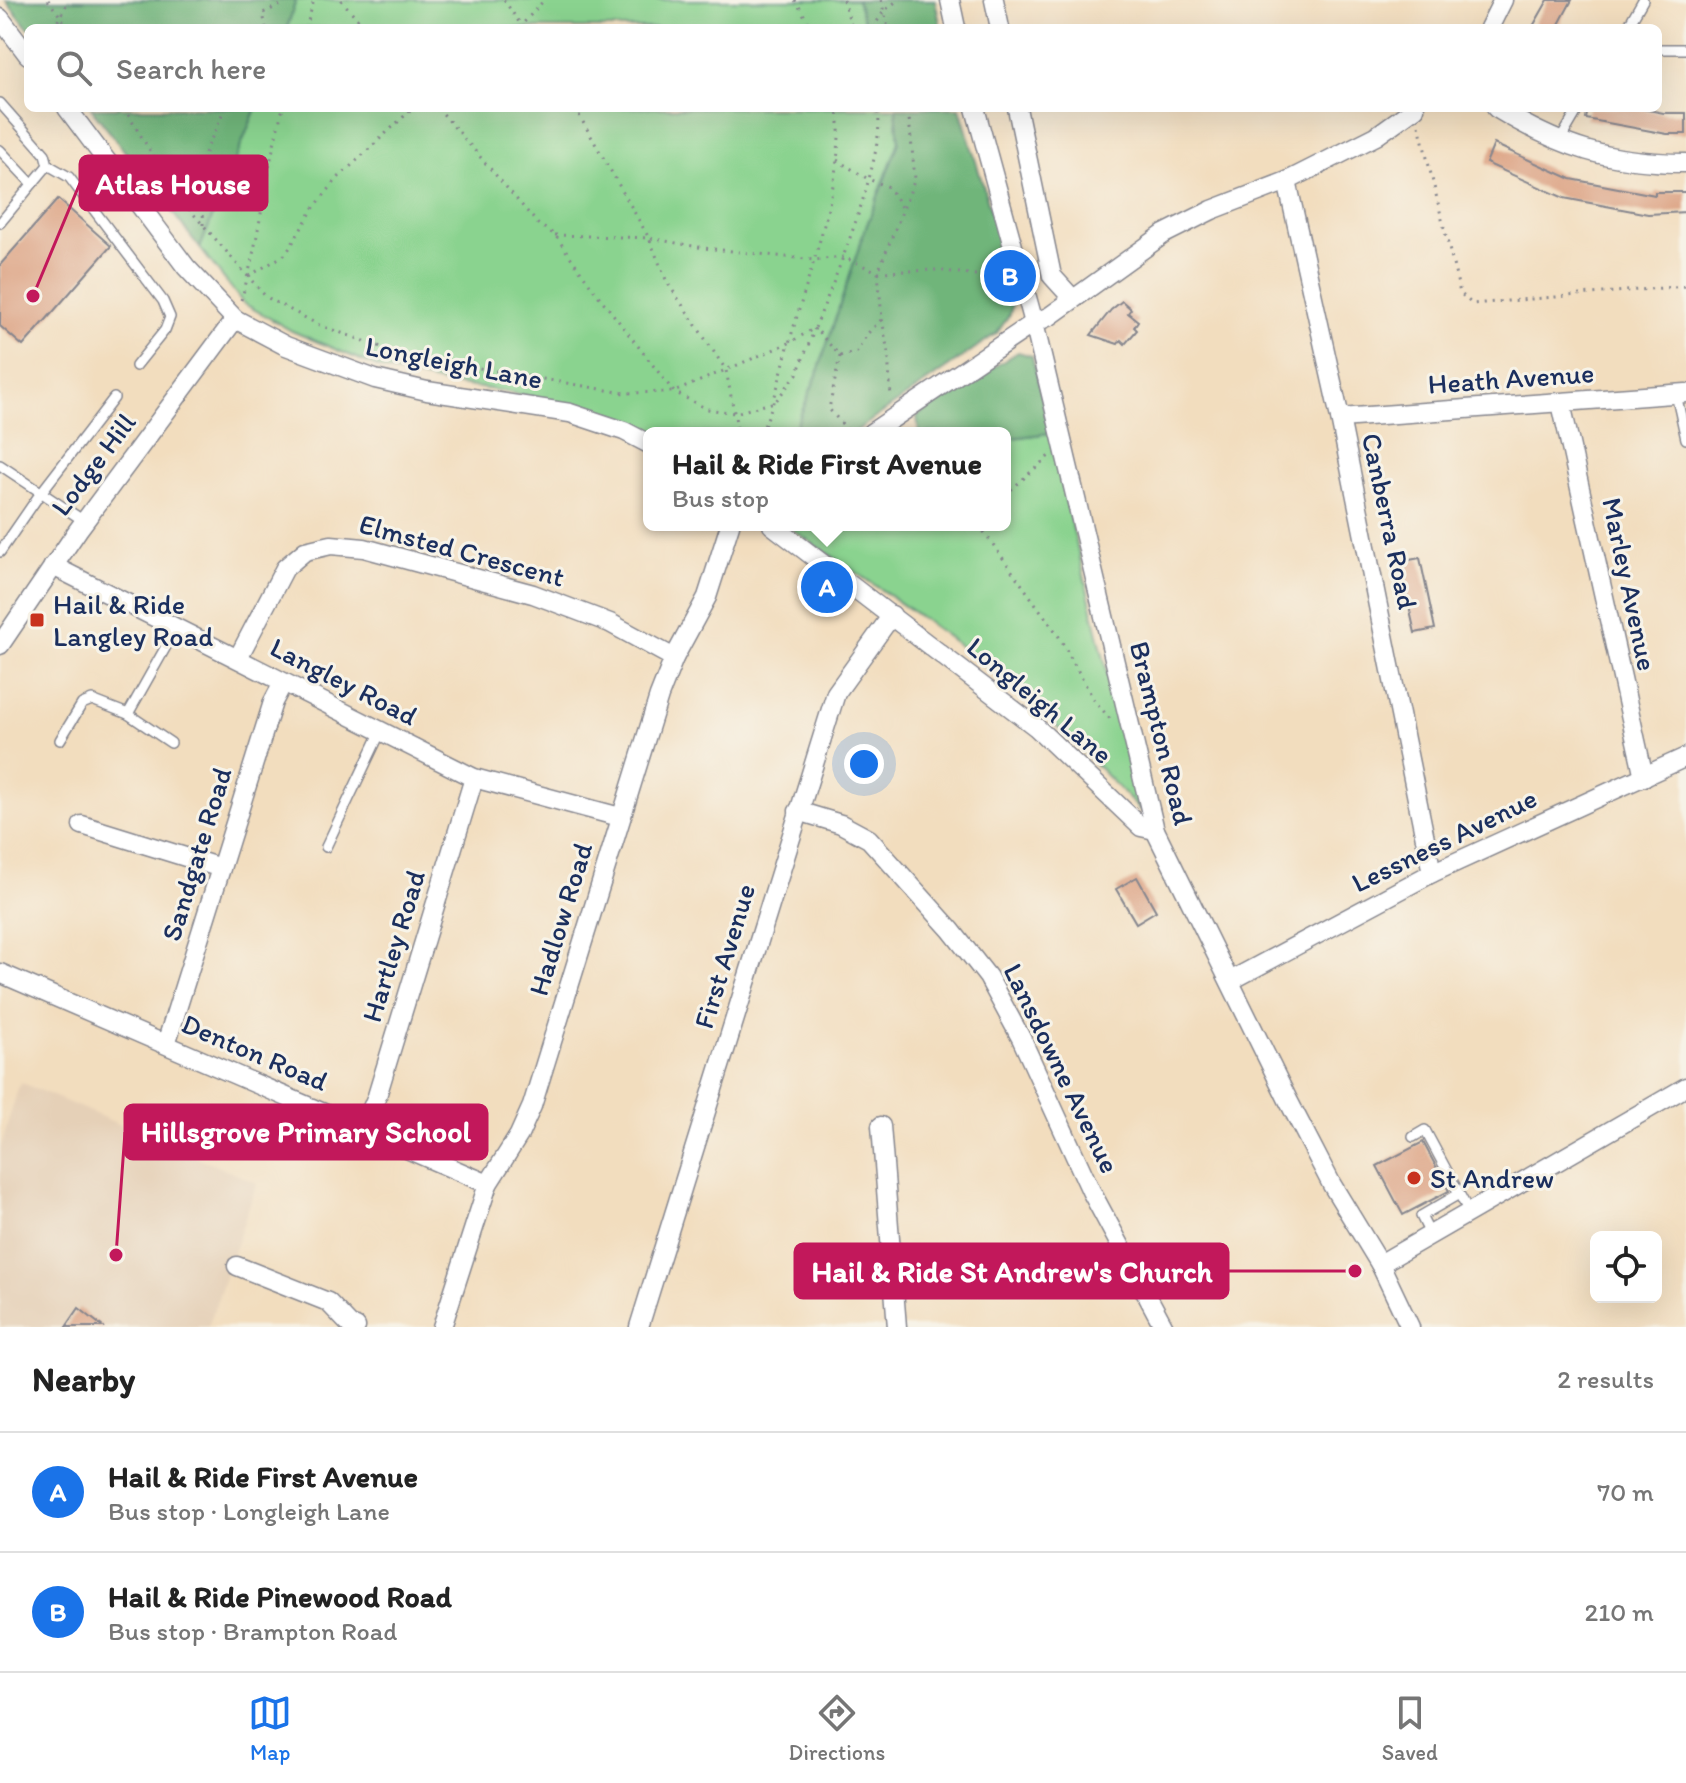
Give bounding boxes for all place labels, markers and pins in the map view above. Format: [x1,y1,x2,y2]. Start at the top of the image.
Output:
callout: Atlas House [80,156,267,210]
pin: B [984,246,1036,306]
pin: A [801,557,853,617]
place label: Hail & Ride Langley Road [53,587,213,653]
marker: Hail & Ride Langley Road [28,611,46,629]
callout: Hillsgrove Primary School [125,1105,487,1159]
place label: St Andrew [1430,1161,1554,1195]
marker: St Andrew [1405,1169,1423,1187]
callout: Hail & Ride St Andrew's Church [795,1244,1228,1298]

